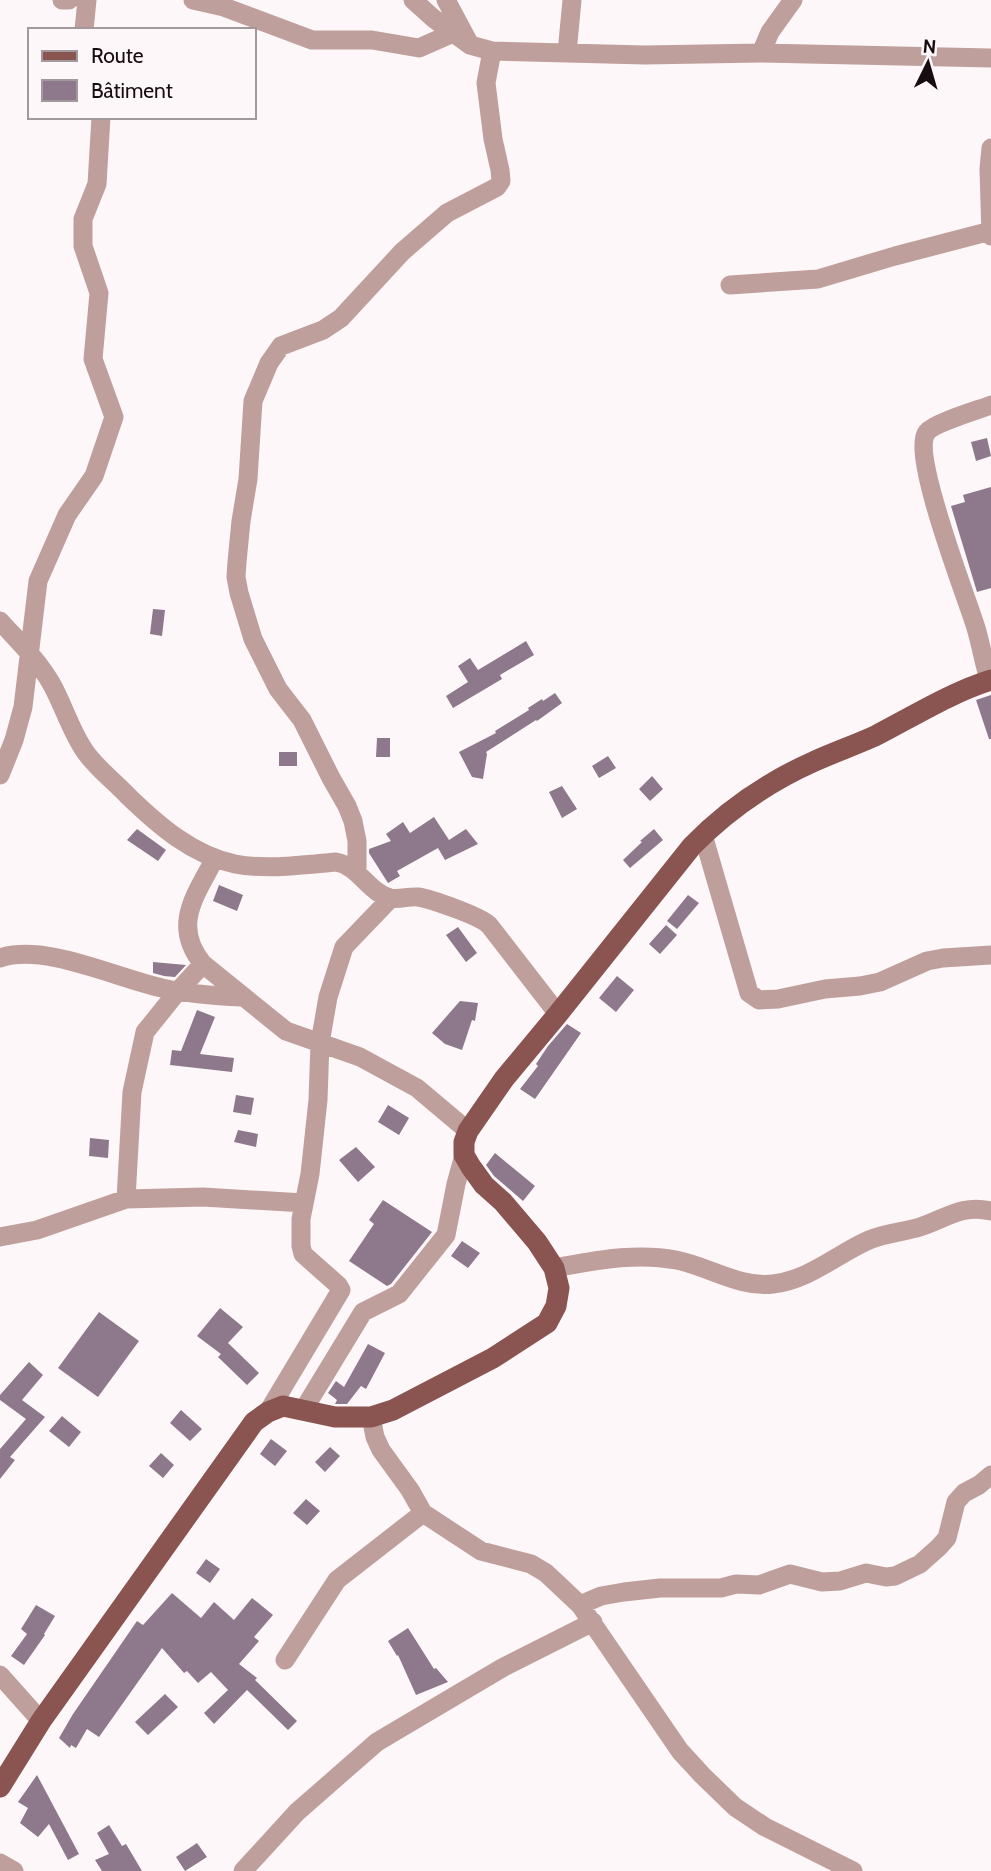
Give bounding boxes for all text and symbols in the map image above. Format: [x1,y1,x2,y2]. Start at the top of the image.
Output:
legend [28,28,256,119]
north arrow [893,28,963,98]
text: N [922,35,937,59]
text: Route [91,43,144,68]
text: Bâtiment [91,78,173,103]

